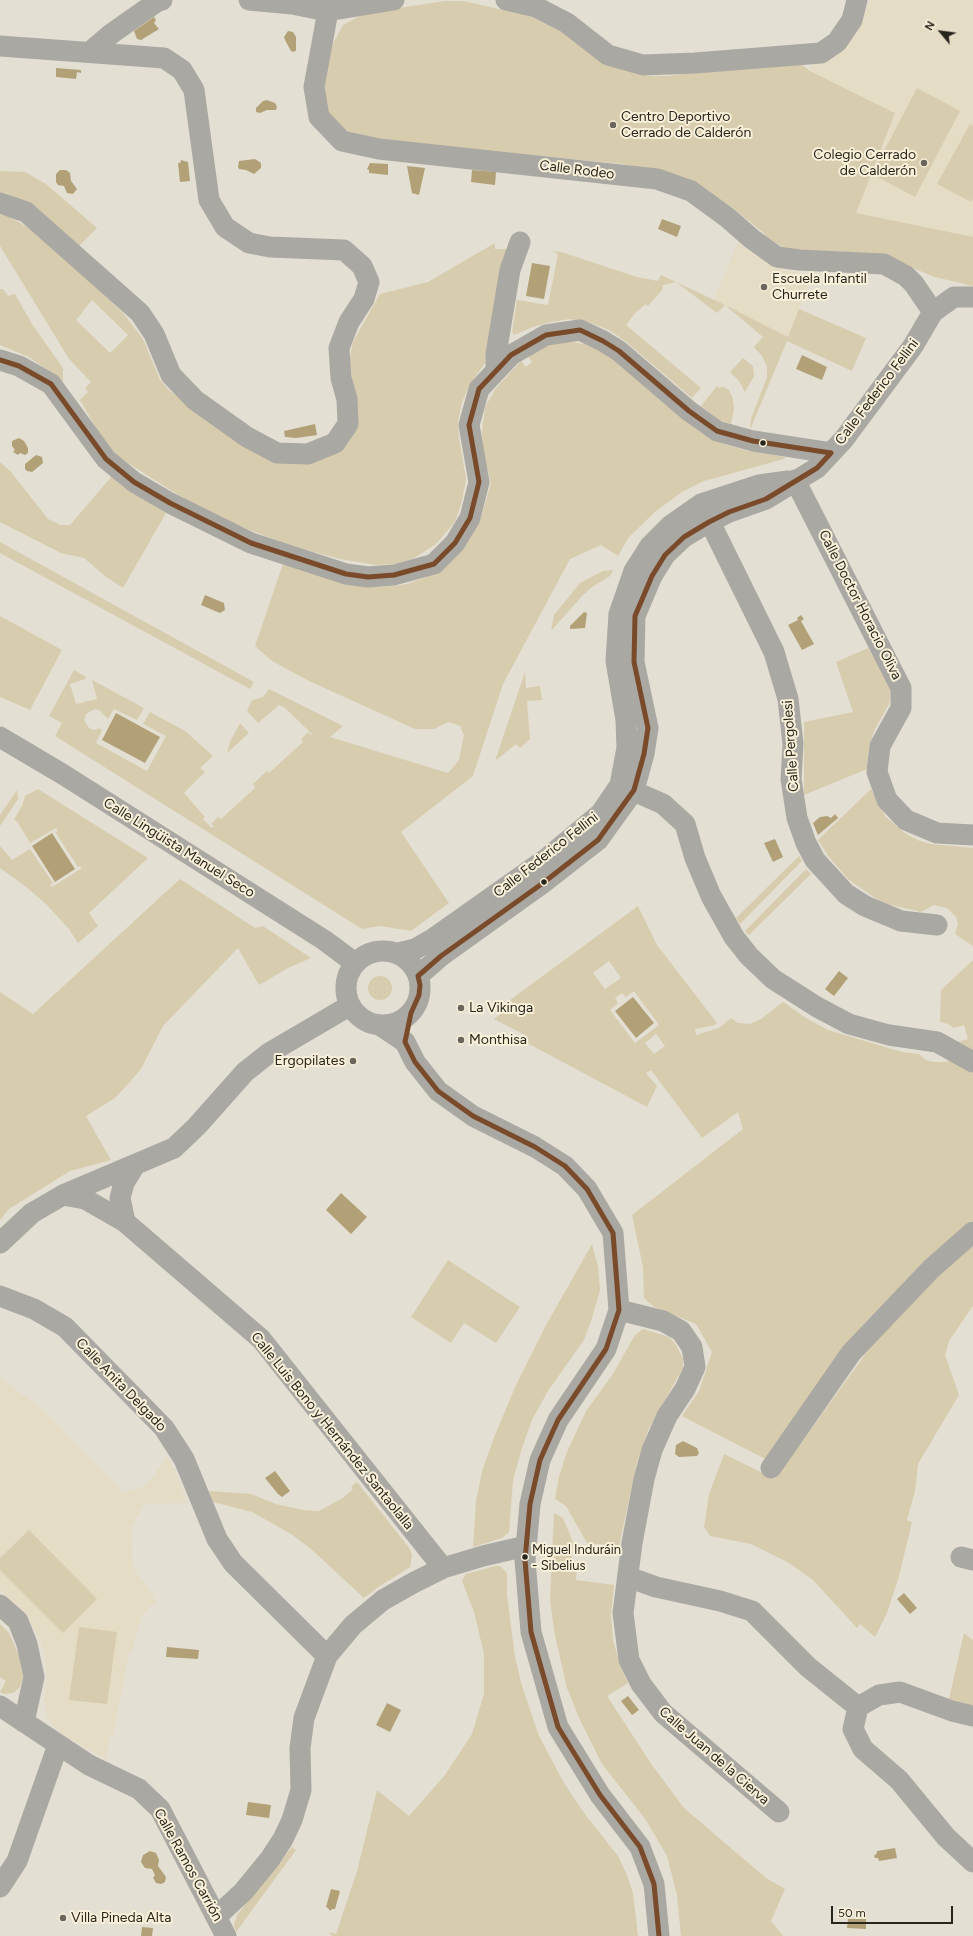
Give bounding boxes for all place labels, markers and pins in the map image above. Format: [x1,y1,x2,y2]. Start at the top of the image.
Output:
place label: Centro Deportivo Cerrado de Calderón [621,109,751,142]
marker: Centro Deportivo Cerrado de Calderón [608,120,618,130]
place label: Colegio Cerrado de Calderón [813,147,916,180]
marker: Colegio Cerrado de Calderón [919,158,929,168]
place label: Escuela Infantil Churrete [772,271,867,304]
marker: Escuela Infantil Churrete [759,282,769,292]
unlabelled marker [758,438,768,448]
unlabelled marker [539,877,549,887]
place label: La Vikinga [469,1000,533,1016]
marker: La Vikinga [456,1003,466,1013]
place label: Monthisa [469,1032,527,1048]
marker: Monthisa [456,1035,466,1045]
place label: Ergopilates [274,1053,345,1069]
marker: Ergopilates [348,1056,358,1066]
place label: Miguel Induráin - Sibelius [532,1542,621,1573]
marker: Miguel Induráin - Sibelius [520,1552,530,1562]
place label: Villa Pineda Alta [71,1910,171,1926]
marker: Villa Pineda Alta [58,1913,68,1923]

